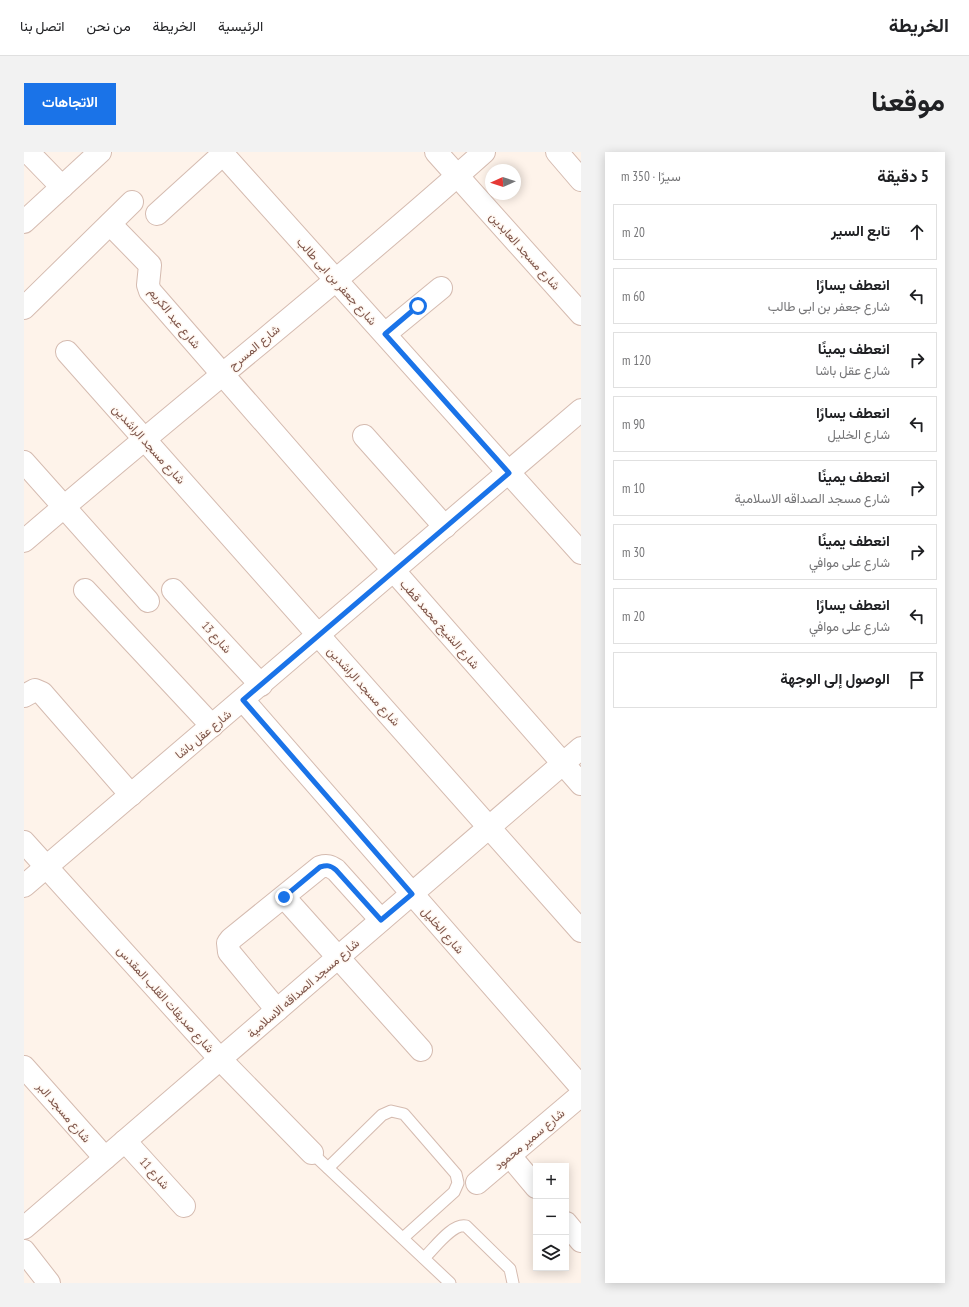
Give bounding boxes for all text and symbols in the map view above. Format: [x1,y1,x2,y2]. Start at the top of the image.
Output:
text: الخريطة [889,13,949,37]
text: اتصل بنا [20,17,64,35]
text: من نحن [86,17,131,35]
text: الخريطة [153,17,196,35]
text: الرئيسية [218,17,263,35]
text: موقعنا [871,82,945,119]
button: الاتجاهات [24,83,116,125]
north arrow [485,164,521,200]
text: 5 دقيقة [877,165,929,187]
text: سيرًا · 350 m [621,168,681,185]
street label: شارع مسجد العابدين [485,209,564,294]
text: تابع السير [831,221,890,240]
icon: ahead [906,221,928,243]
text: 20 m [622,224,645,241]
street label: شارع جعفر بن ابى طالب [292,234,380,329]
text: انعطف يسارًا [816,275,890,294]
street label: شارع عبد الكريم [144,284,204,353]
icon: left [906,285,928,307]
text: 60 m [622,288,645,305]
route start [409,297,427,315]
text: شارع جعفر بن ابى طالب [768,298,890,315]
street label: شارع المسرح [225,321,284,374]
text: انعطف يمينًا [818,339,890,358]
icon: right [906,349,928,371]
text: 120 m [622,352,651,369]
text: شارع عقل باشا [815,362,890,379]
street label: شارع مسجد الراشدين [108,401,189,488]
text: انعطف يسارًا [816,403,890,422]
icon: left [906,413,928,435]
text: 90 m [622,416,645,433]
text: شارع الخليل [827,426,890,443]
text: انعطف يمينًا [818,467,890,486]
icon: right [906,477,928,499]
text: 10 m [622,480,645,497]
text: شارع مسجد الصداقه الاسلامية [734,490,890,507]
text: انعطف يمينًا [818,531,890,550]
icon: right [906,541,928,563]
text: 30 m [622,544,645,561]
text: شارع على موافي [809,554,890,571]
street label: شارع الشيخ محمد قطب [395,576,483,673]
text: انعطف يسارًا [816,595,890,614]
icon: left [906,605,928,627]
text: 20 m [622,608,645,625]
street label: شارع 13 [197,618,235,657]
text: شارع على موافي [809,618,890,635]
street label: شارع مسجد الراشدين [323,643,404,730]
text: الوصول إلى الوجهة [780,669,890,688]
icon: arrive [906,669,928,691]
street label: شارع عقل باشا [172,706,235,763]
route end [275,888,293,906]
street label: شارع الخليل [417,903,468,958]
street label: شارع مسجد الصداقه الاسلامية [244,935,363,1042]
street label: شارع صديقات القلب المقدس [113,943,218,1057]
street label: شارع مسجد البر [31,1078,94,1147]
street label: شارع سمير محمود [491,1105,569,1174]
street label: شارع 11 [135,1154,173,1193]
map controls [533,1163,569,1271]
button: + [533,1163,569,1199]
button: − [533,1199,569,1235]
button: layers [533,1235,569,1271]

